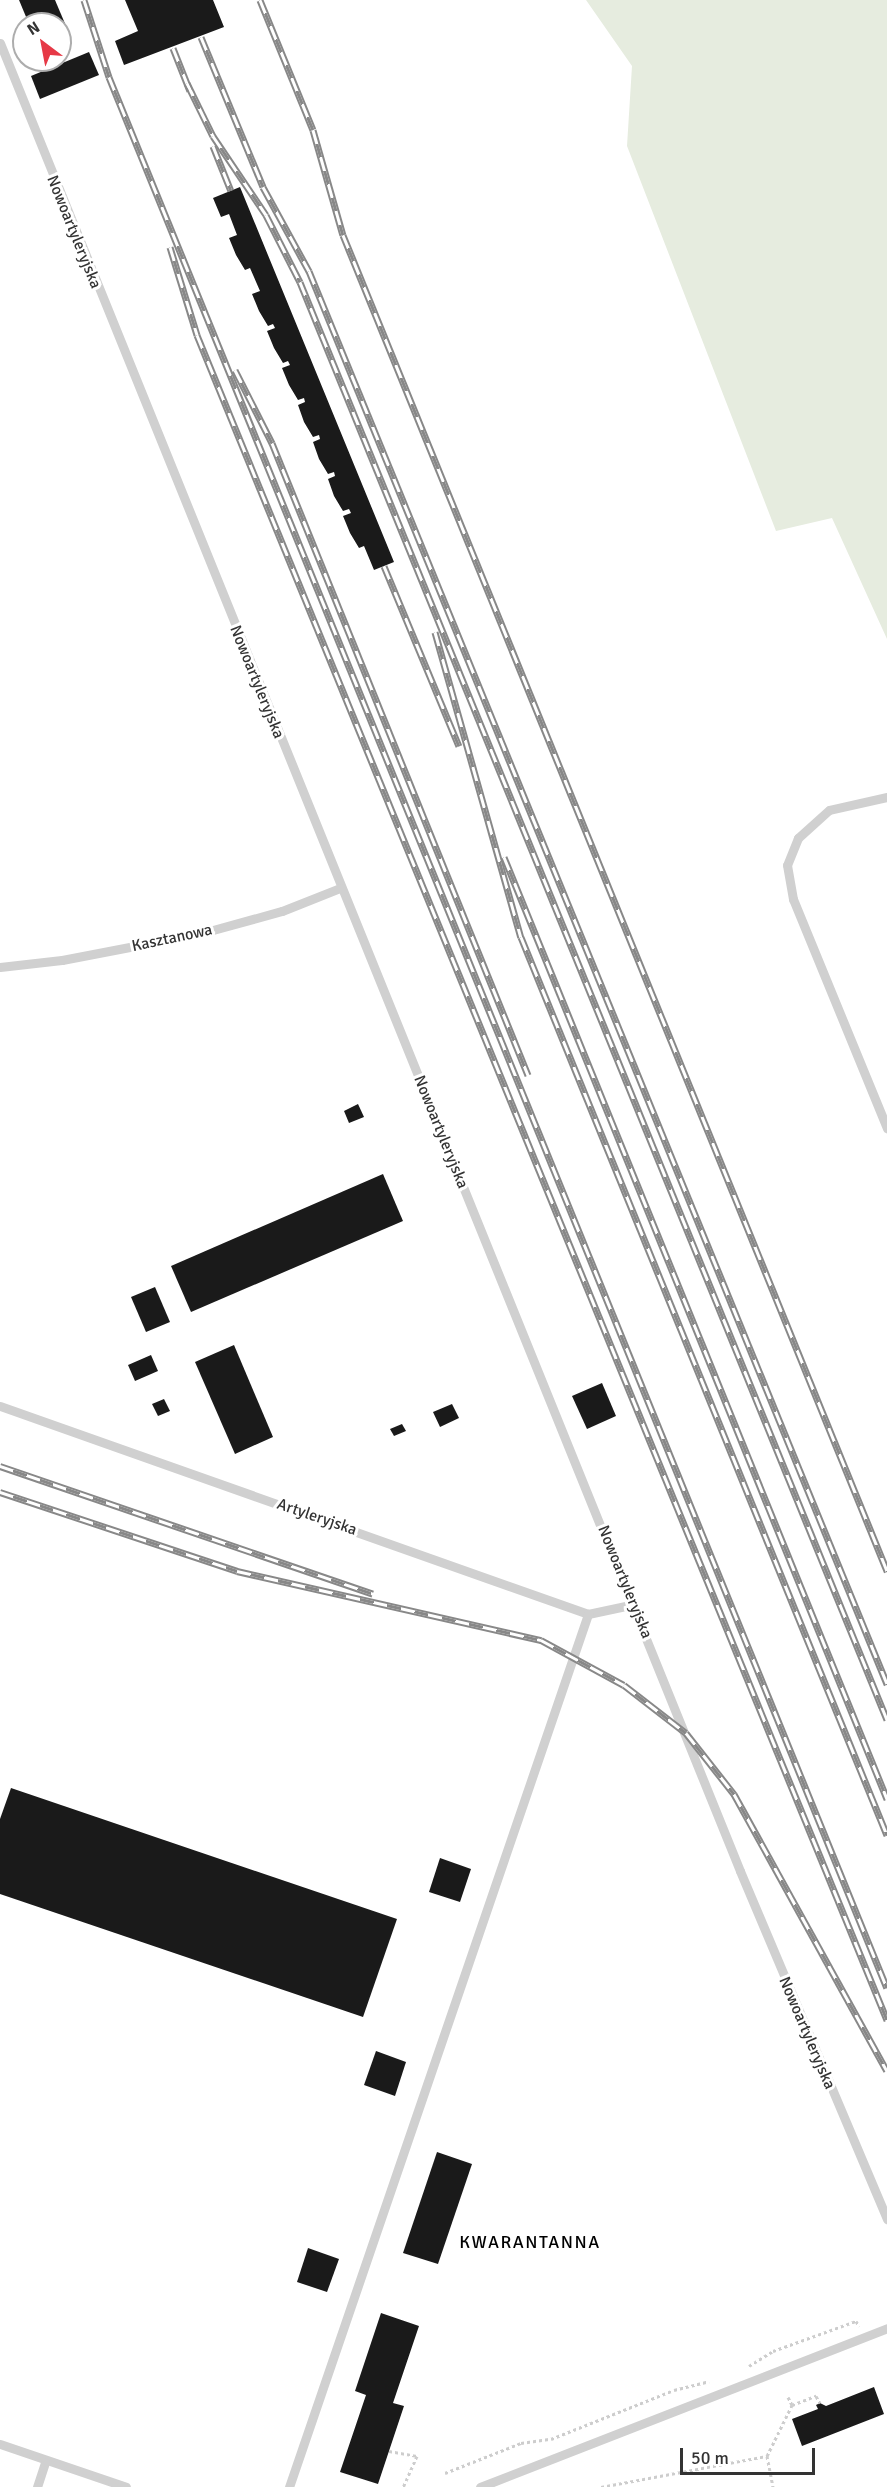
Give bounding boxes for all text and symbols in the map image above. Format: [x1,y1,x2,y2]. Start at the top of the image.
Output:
north arrow [12,12,72,72]
text: N [23,17,44,40]
street label: Nowoartyleryjska [43,173,105,291]
street label: Nowoartyleryjska [226,623,288,741]
street label: Kasztanowa [130,920,214,956]
street label: Nowoartyleryjska [410,1073,472,1191]
street label: Artyleryjska [275,1494,359,1540]
street label: Nowoartyleryjska [594,1523,656,1641]
street label: Nowoartyleryjska [775,1974,839,2092]
district label: KWARANTANNA [459,2231,601,2253]
scale bar [683,2436,818,2474]
text: 50 m [691,2447,729,2469]

